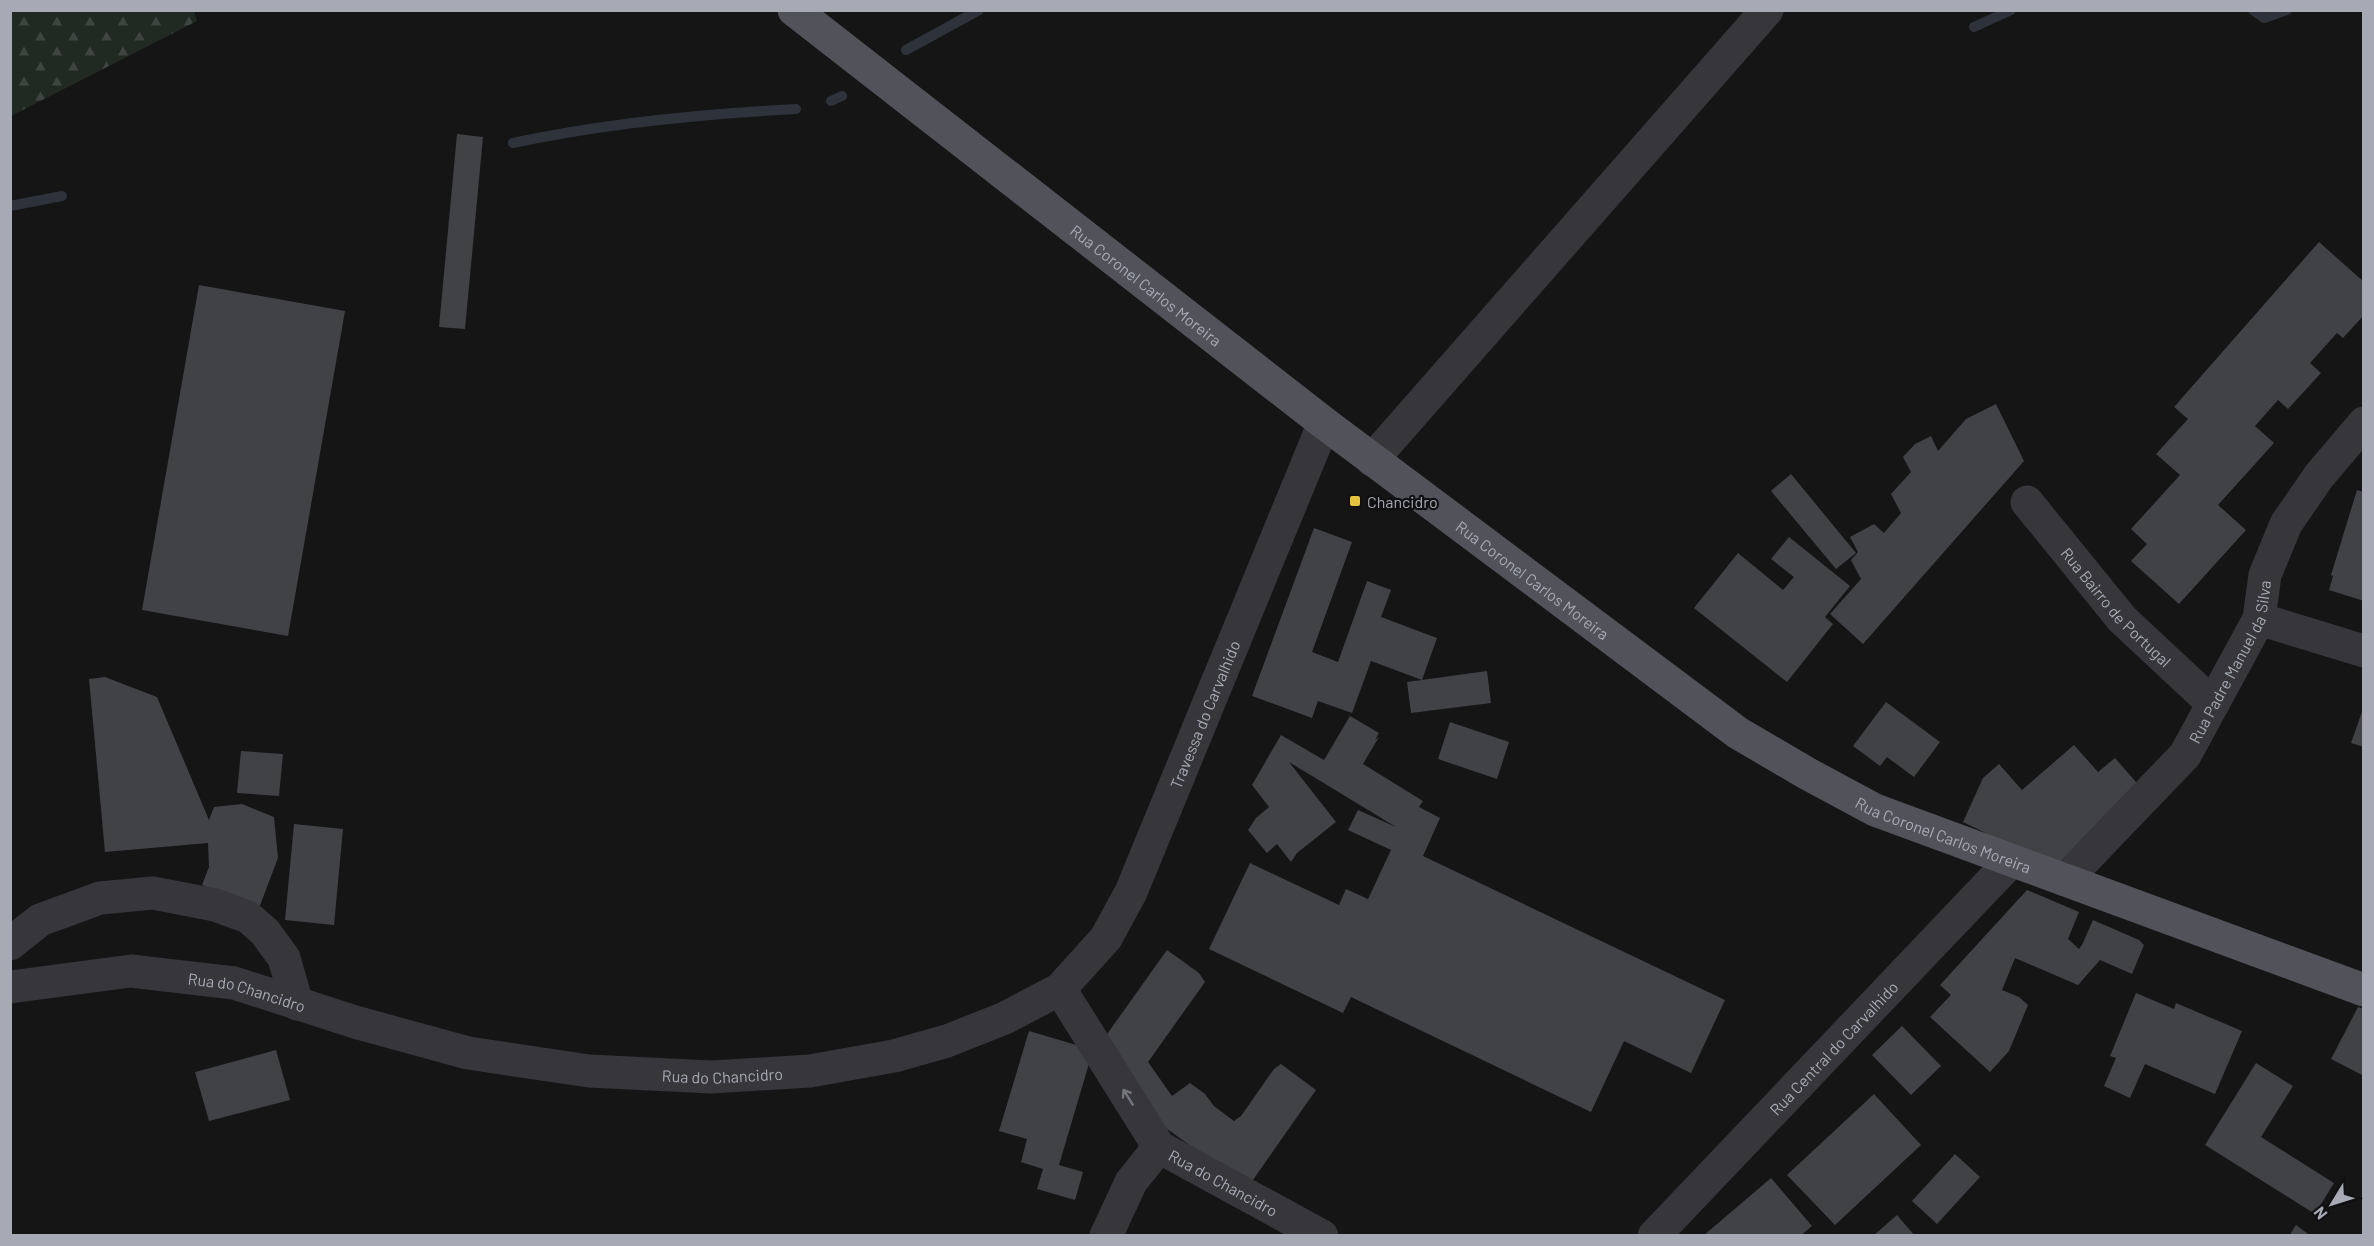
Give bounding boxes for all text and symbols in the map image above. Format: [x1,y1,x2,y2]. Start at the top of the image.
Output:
street label: Rua Coronel Carlos Moreira [1067,220,1226,349]
place label: Chancidro [1367,492,1438,511]
marker: Chancidro [1348,494,1362,508]
street label: Rua Coronel Carlos Moreira [1453,516,1613,643]
street label: Rua Bairro de Portugal [2058,543,2176,670]
street label: Rua Padre Manuel da Silva [2184,579,2274,746]
street label: Travessa do Carvalhido [1165,637,1243,791]
street label: Rua Coronel Carlos Moreira [1853,792,2034,876]
street label: Rua do Chancidro [187,968,308,1015]
street label: Rua Central do Carvalhido [1765,977,1901,1119]
street label: Rua do Chancidro [661,1063,783,1087]
one-way arrow [1122,1089,1134,1106]
street label: Rua do Chancidro [1166,1145,1281,1220]
north arrow [2302,1174,2362,1234]
text: N [2309,1204,2331,1224]

